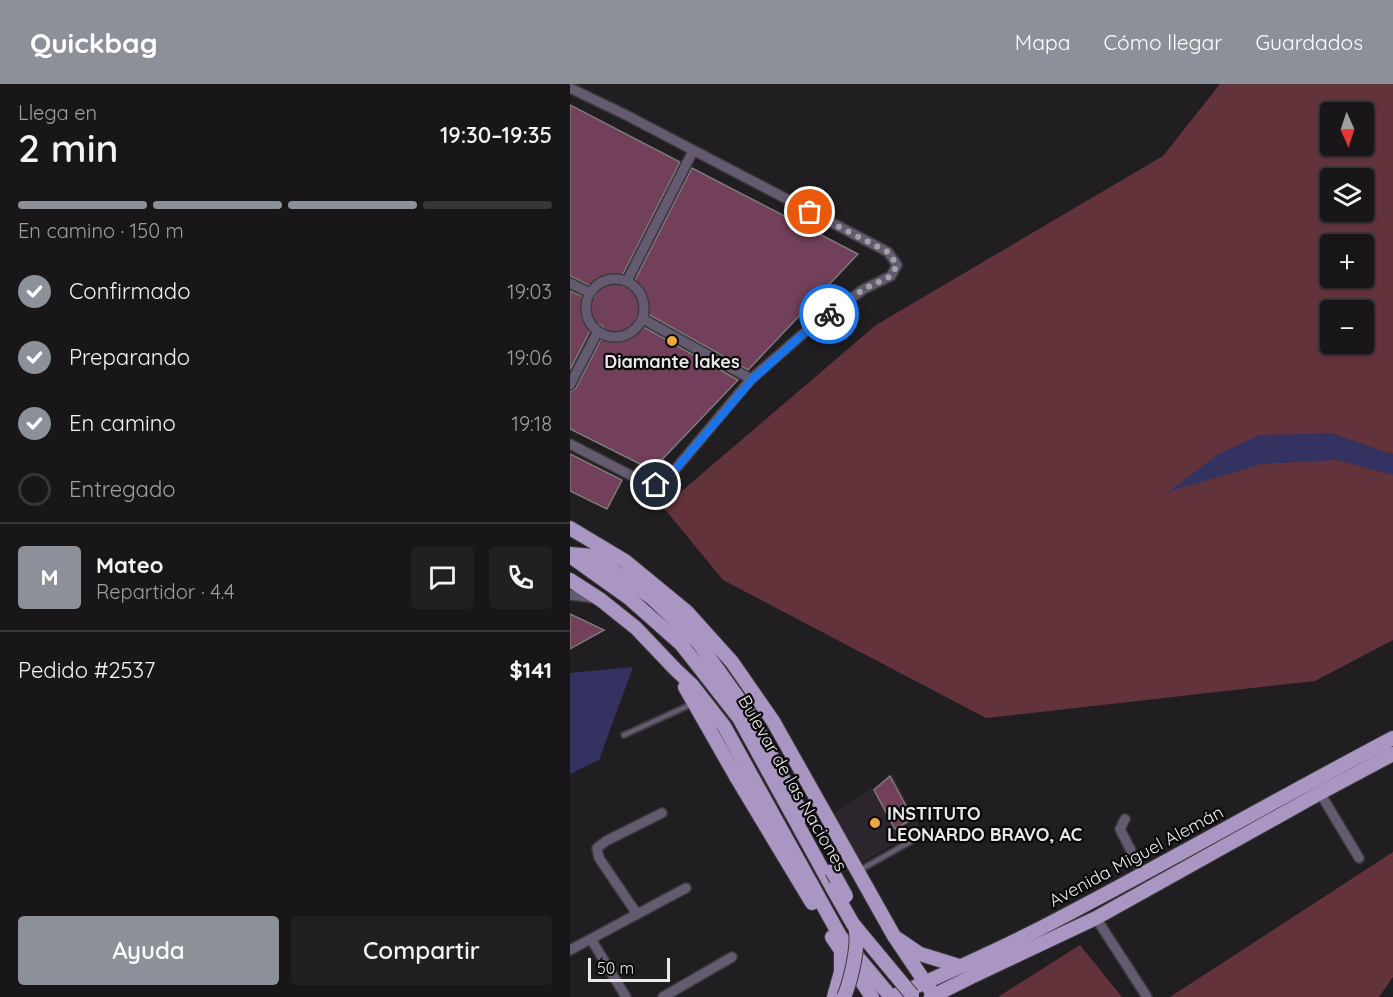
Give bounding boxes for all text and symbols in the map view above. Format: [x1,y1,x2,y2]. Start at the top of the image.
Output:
text: Quickbag [30,25,158,60]
text: Mapa [1015,29,1070,55]
text: Cómo llegar [1103,29,1222,55]
text: Guardados [1255,29,1363,55]
text: Llega en [18,100,97,125]
north arrow [1320,102,1374,156]
map controls [1320,102,1374,354]
text: 19:30–19:35 [440,121,552,149]
text: 2 min [18,123,119,172]
button: layers [1320,168,1374,222]
pin [784,186,835,237]
icon: bag [793,195,826,228]
text: En camino · 150 m [18,218,184,243]
button: + [1320,234,1374,288]
icon: check [18,275,51,308]
text: Confirmado [69,277,190,305]
text: 19:03 [507,279,552,304]
courier [799,284,859,344]
icon: bike [813,298,846,331]
button: − [1320,300,1374,354]
marker: Diamante lakes [665,334,679,348]
icon: check [18,341,51,374]
text: Preparando [69,343,190,371]
text: 19:06 [507,345,552,370]
place label: Diamante lakes [604,350,740,373]
icon: check [18,407,51,440]
text: En camino [69,409,176,437]
text: 19:18 [512,411,552,436]
pin [630,459,681,510]
icon: home [639,468,672,501]
text: Entregado [69,475,176,503]
button: chat [411,546,474,609]
button: phone [489,546,552,609]
text: Mateo [96,551,163,579]
text: M [40,563,59,591]
text: Repartidor · 4.4 [96,579,234,604]
text: Pedido #2537 [18,656,155,684]
text: $141 [509,656,552,684]
street label: Bulevar de las Naciones [733,691,853,875]
street label: Avenida Miguel Alemán [1045,800,1227,912]
place label: INSTITUTO LEONARDO BRAVO, AC [887,802,1082,846]
marker: INSTITUTO LEONARDO BRAVO, AC [868,816,882,830]
button: Ayuda [18,916,279,985]
button: Compartir [291,916,552,985]
scale bar [588,955,670,982]
text: 50 m [597,958,634,978]

